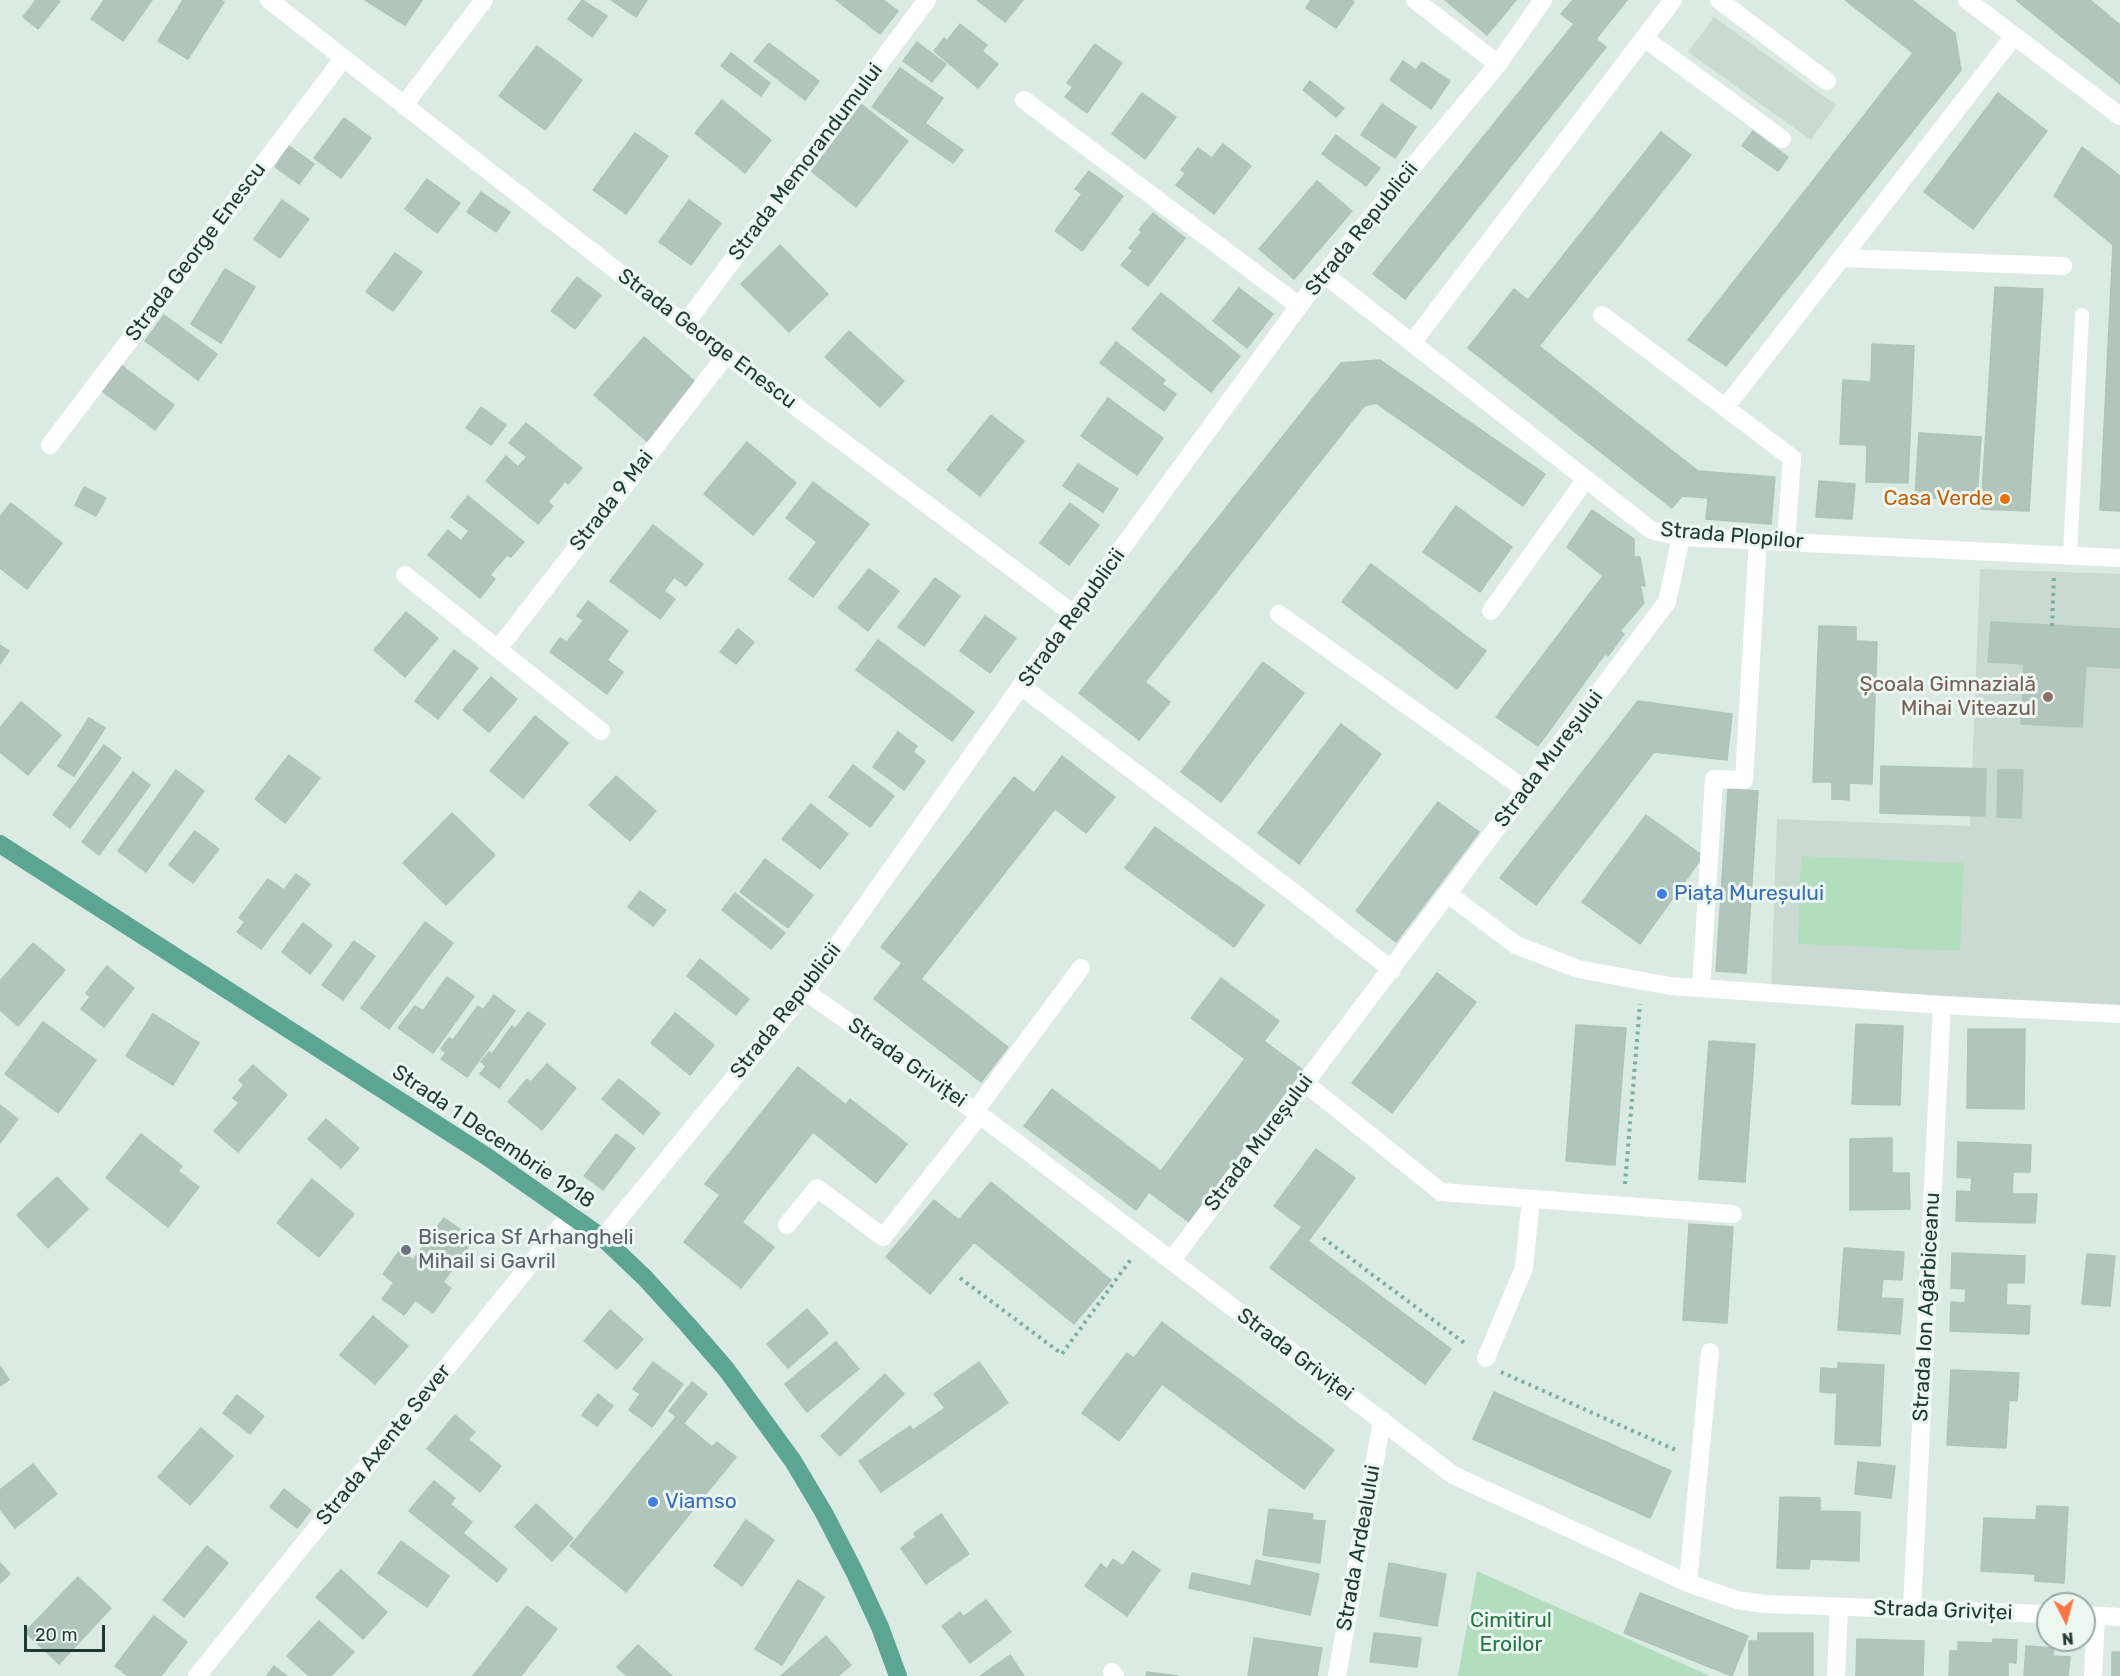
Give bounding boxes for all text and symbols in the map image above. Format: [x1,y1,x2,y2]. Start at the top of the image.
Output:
street label: Strada Memorandumului [724,58,888,266]
street label: Strada Republicii [1300,157,1424,301]
street label: Strada George Enescu [121,158,271,346]
street label: Strada George Enescu [613,264,801,414]
street label: Strada 9 Mai [565,446,659,556]
place label: Casa Verde [1884,486,1993,512]
marker: Casa Verde [1998,492,2012,506]
street label: Strada Plopilor [1660,517,1804,555]
street label: Strada Republicii [1013,544,1131,692]
place label: Școala Gimnazială Mihai Viteazul [1859,672,2036,722]
street label: Strada Mureșului [1489,686,1609,832]
marker: Școala Gimnazială Mihai Viteazul [2041,690,2055,704]
place label: Piața Mureșului [1674,881,1824,907]
marker: Piața Mureșului [1655,887,1669,901]
street label: Strada Republicii [725,938,847,1084]
street label: Strada Griviței [843,1013,971,1113]
street label: Strada 1 Decembrie 1918 [387,1060,599,1214]
street label: Strada Mureșului [1199,1070,1319,1216]
street label: Strada Ion Agârbiceanu [1908,1192,1946,1422]
place label: Biserica Sf Arhangheli Mihail si Gavril [418,1225,634,1275]
marker: Biserica Sf Arhangheli Mihail si Gavril [399,1243,413,1257]
street label: Strada Griviței [1232,1303,1358,1407]
street label: Strada Axente Sever [311,1359,457,1531]
street label: Strada Ardealului [1332,1463,1386,1633]
place label: Viamso [665,1489,737,1515]
marker: Viamso [646,1495,660,1509]
north arrow [2036,1592,2096,1652]
street label: Strada Griviței [1873,1596,2013,1626]
park label: Cimitirul Eroilor [1470,1608,1552,1658]
scale bar [27,1613,108,1651]
text: 20 m [35,1624,77,1646]
text: N [2061,1628,2074,1648]

